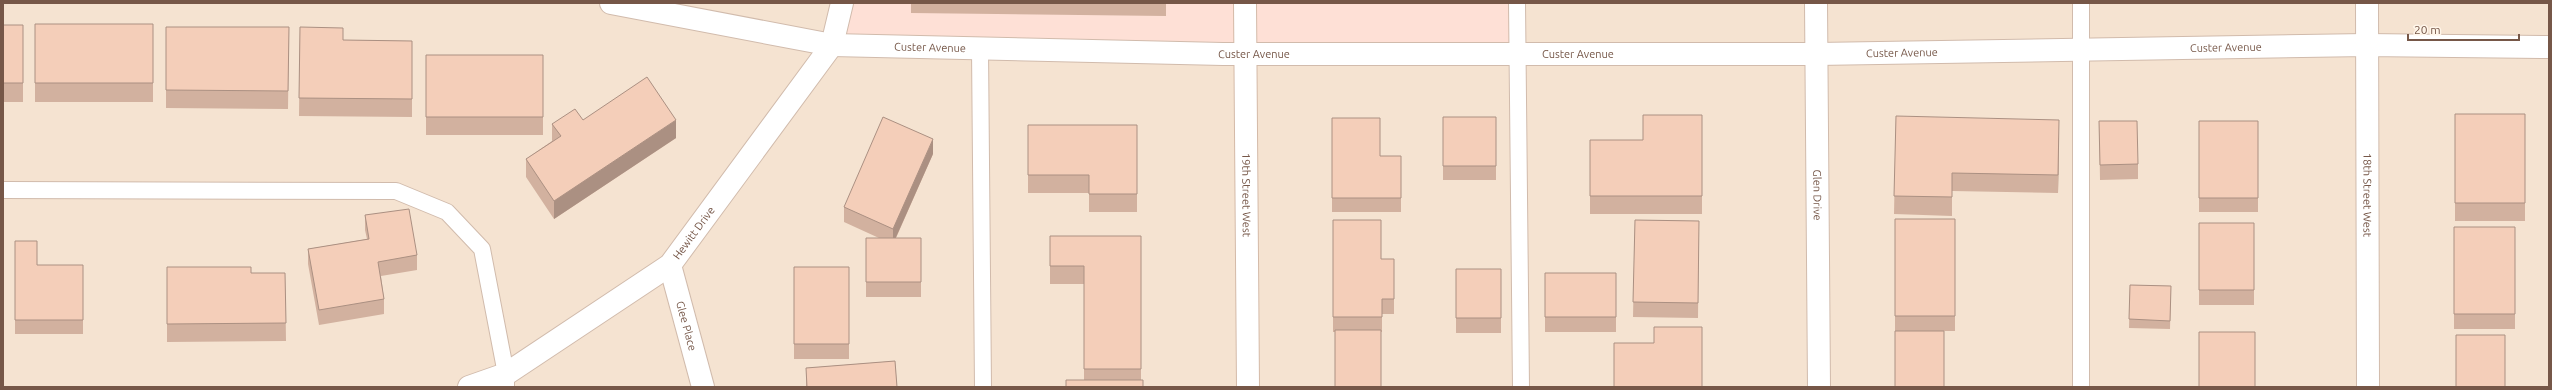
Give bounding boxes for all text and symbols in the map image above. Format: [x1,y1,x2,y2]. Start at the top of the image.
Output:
scale bar [2408,16,2519,42]
text: 20 m [2414,23,2441,36]
street label: Custer Avenue [894,40,966,54]
street label: Custer Avenue [2190,41,2262,54]
street label: Custer Avenue [1866,46,1938,59]
street label: Custer Avenue [1218,48,1290,60]
street label: Custer Avenue [1542,48,1614,60]
street label: 19th Street West [1240,153,1253,238]
street label: 18th Street West [2361,153,2374,238]
street label: Glen Drive [1811,169,1824,221]
street label: Hewitt Drive [670,204,717,262]
street label: Glee Place [674,300,699,352]

